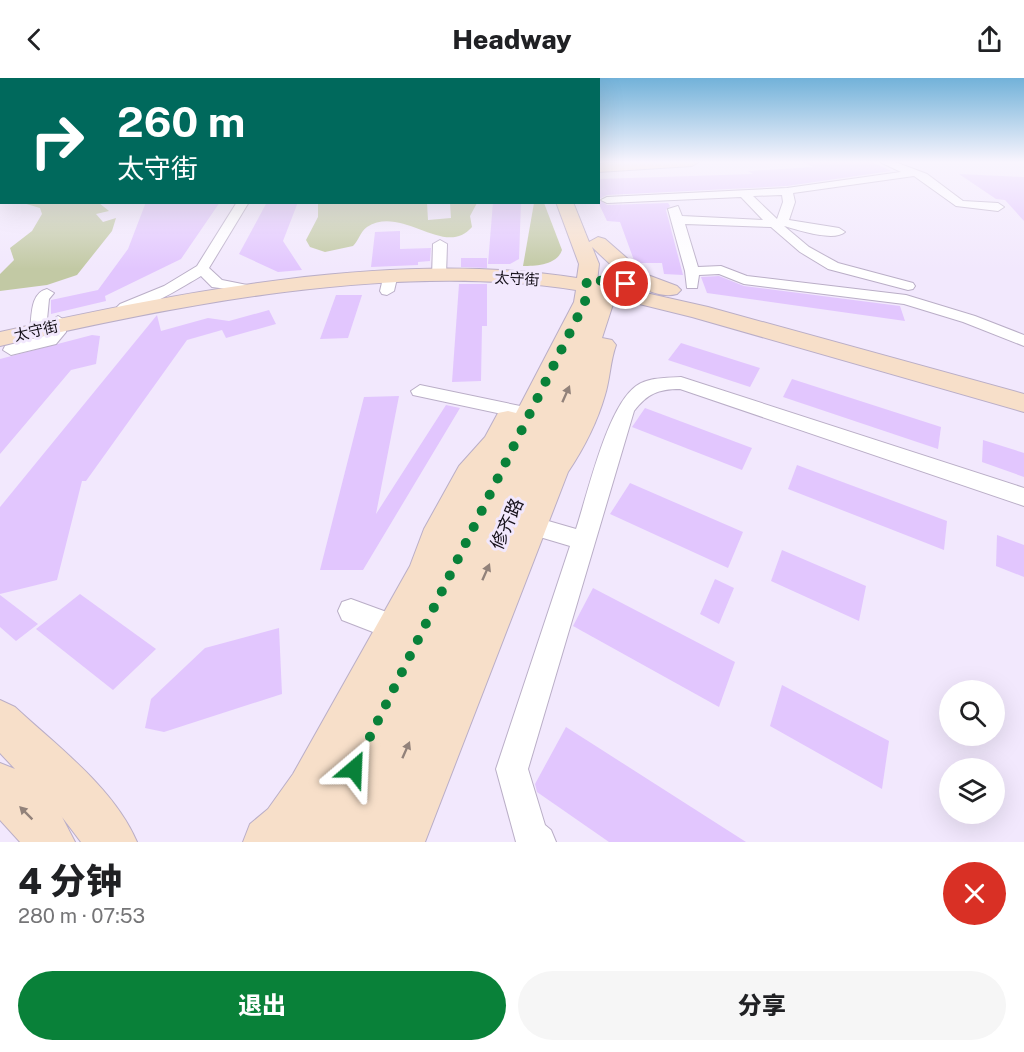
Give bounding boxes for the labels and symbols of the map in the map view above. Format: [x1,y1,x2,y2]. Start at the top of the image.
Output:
pin [600,258,651,309]
street label: 太守街 [494,269,540,288]
street label: 太守街 [12,317,60,344]
one-way arrow [561,386,570,403]
street label: 修齐路 [486,495,527,553]
one-way arrow [481,563,491,581]
position arrow [322,737,386,801]
one-way arrow [402,742,411,759]
one-way arrow [20,806,34,820]

